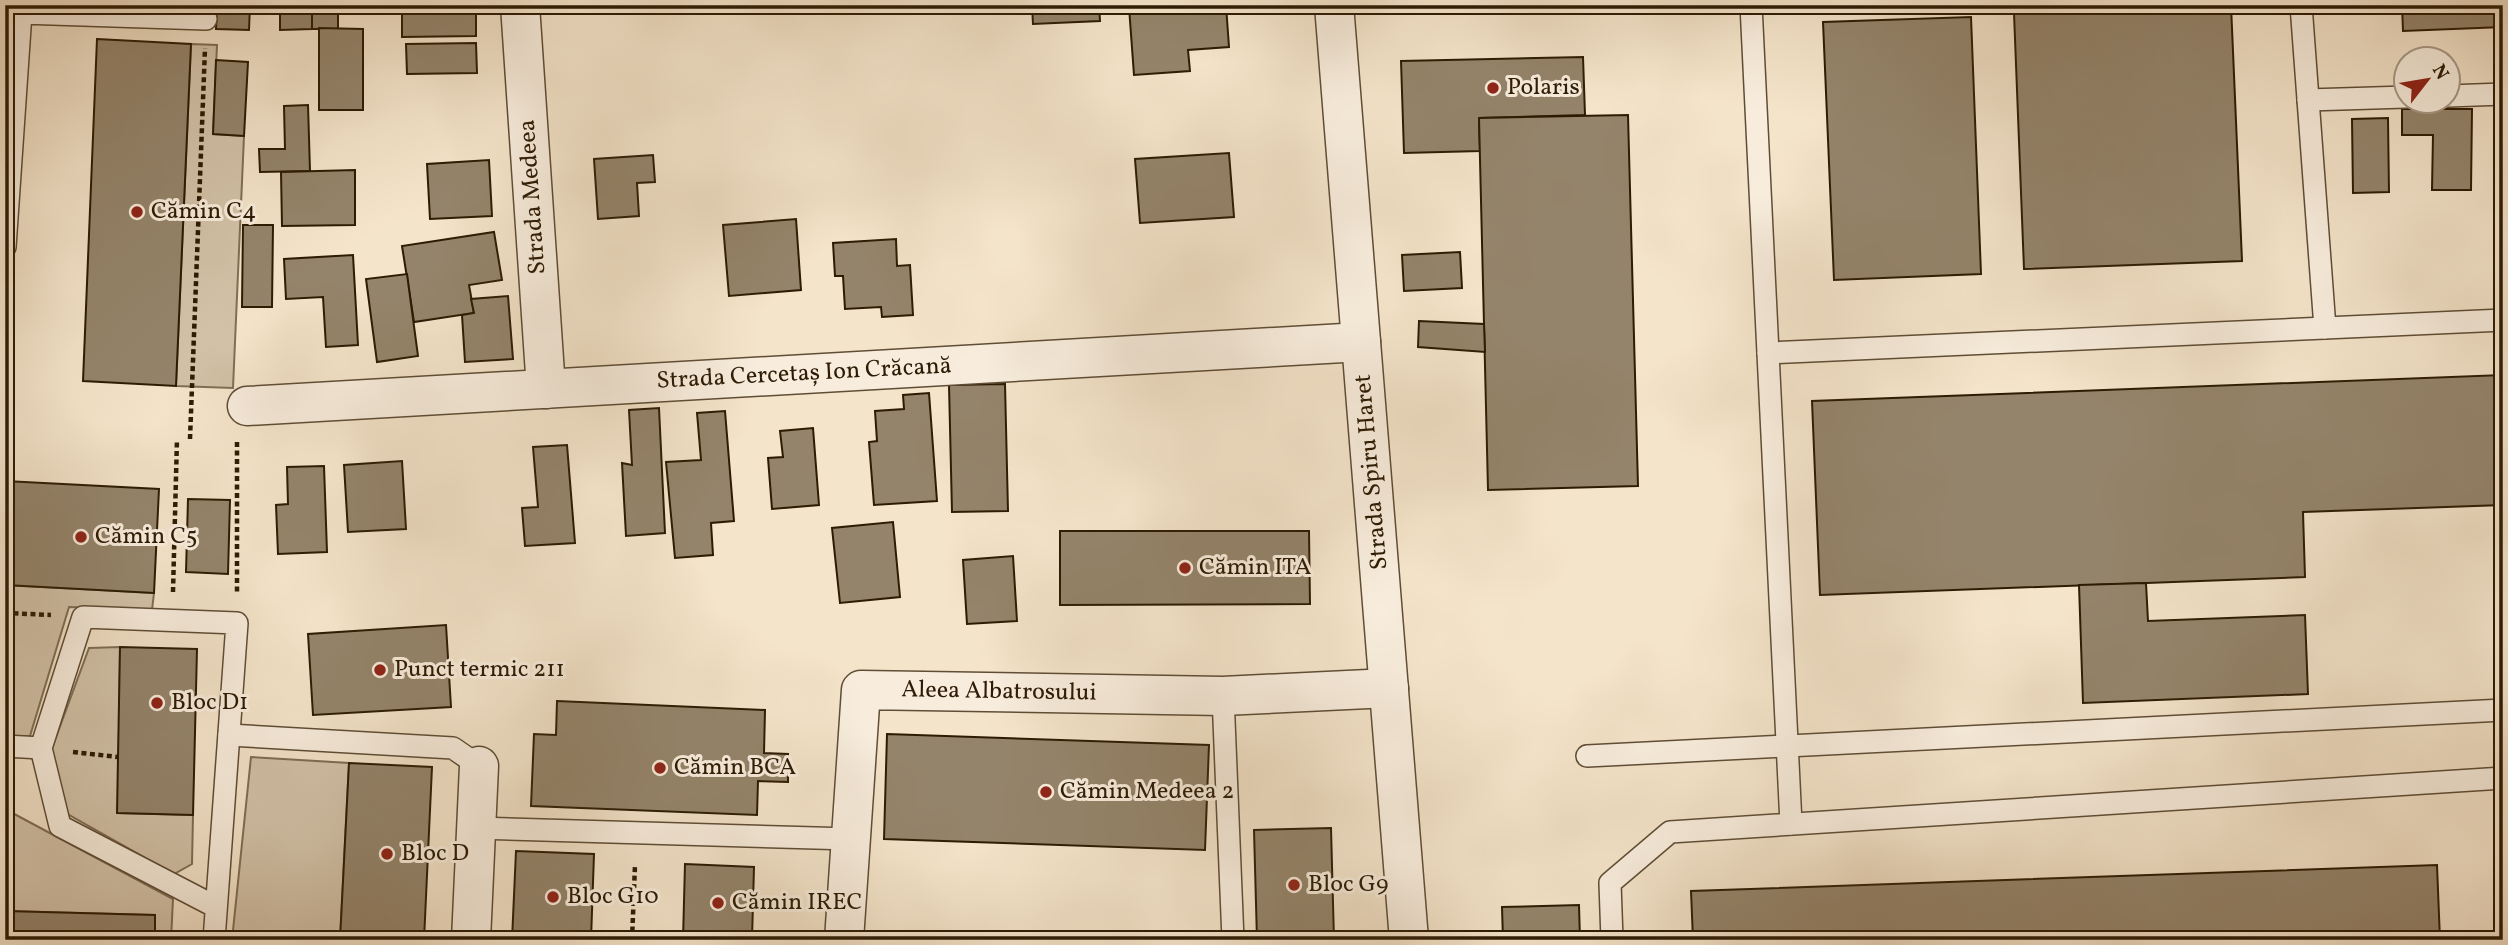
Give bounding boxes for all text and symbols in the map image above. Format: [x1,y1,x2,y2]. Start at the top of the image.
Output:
north arrow [2392,46,2462,116]
text: N [2425,60,2455,85]
place label: Polaris [1507,71,1580,105]
marker: Polaris [1485,80,1501,96]
street label: Strada Medeea [511,118,555,276]
place label: Cămin C4 [151,195,256,229]
marker: Cămin C4 [129,204,145,220]
street label: Strada Cercetaș Ion Crăcană [655,349,953,399]
street label: Strada Spiru Haret [1347,373,1397,571]
place label: Cămin C5 [95,520,197,554]
marker: Cămin C5 [73,529,89,545]
place label: Cămin ITA [1199,551,1311,585]
marker: Cămin ITA [1177,560,1193,576]
place label: Punct termic 211 [394,653,565,687]
marker: Punct termic 211 [372,662,388,678]
street label: Aleea Albatrosului [901,673,1097,711]
place label: Bloc D1 [171,686,248,720]
marker: Bloc D1 [149,695,165,711]
place label: Cămin BCA [674,751,796,785]
marker: Cămin BCA [652,760,668,776]
place label: Cămin Medeea 2 [1060,775,1234,809]
marker: Cămin Medeea 2 [1038,784,1054,800]
place label: Bloc D [401,837,469,871]
marker: Bloc D [379,846,395,862]
place label: Bloc G9 [1308,868,1388,902]
marker: Bloc G9 [1286,877,1302,893]
place label: Bloc G10 [567,880,659,914]
place label: Cămin IREC [732,886,862,920]
marker: Bloc G10 [545,889,561,905]
marker: Cămin IREC [710,895,726,911]

